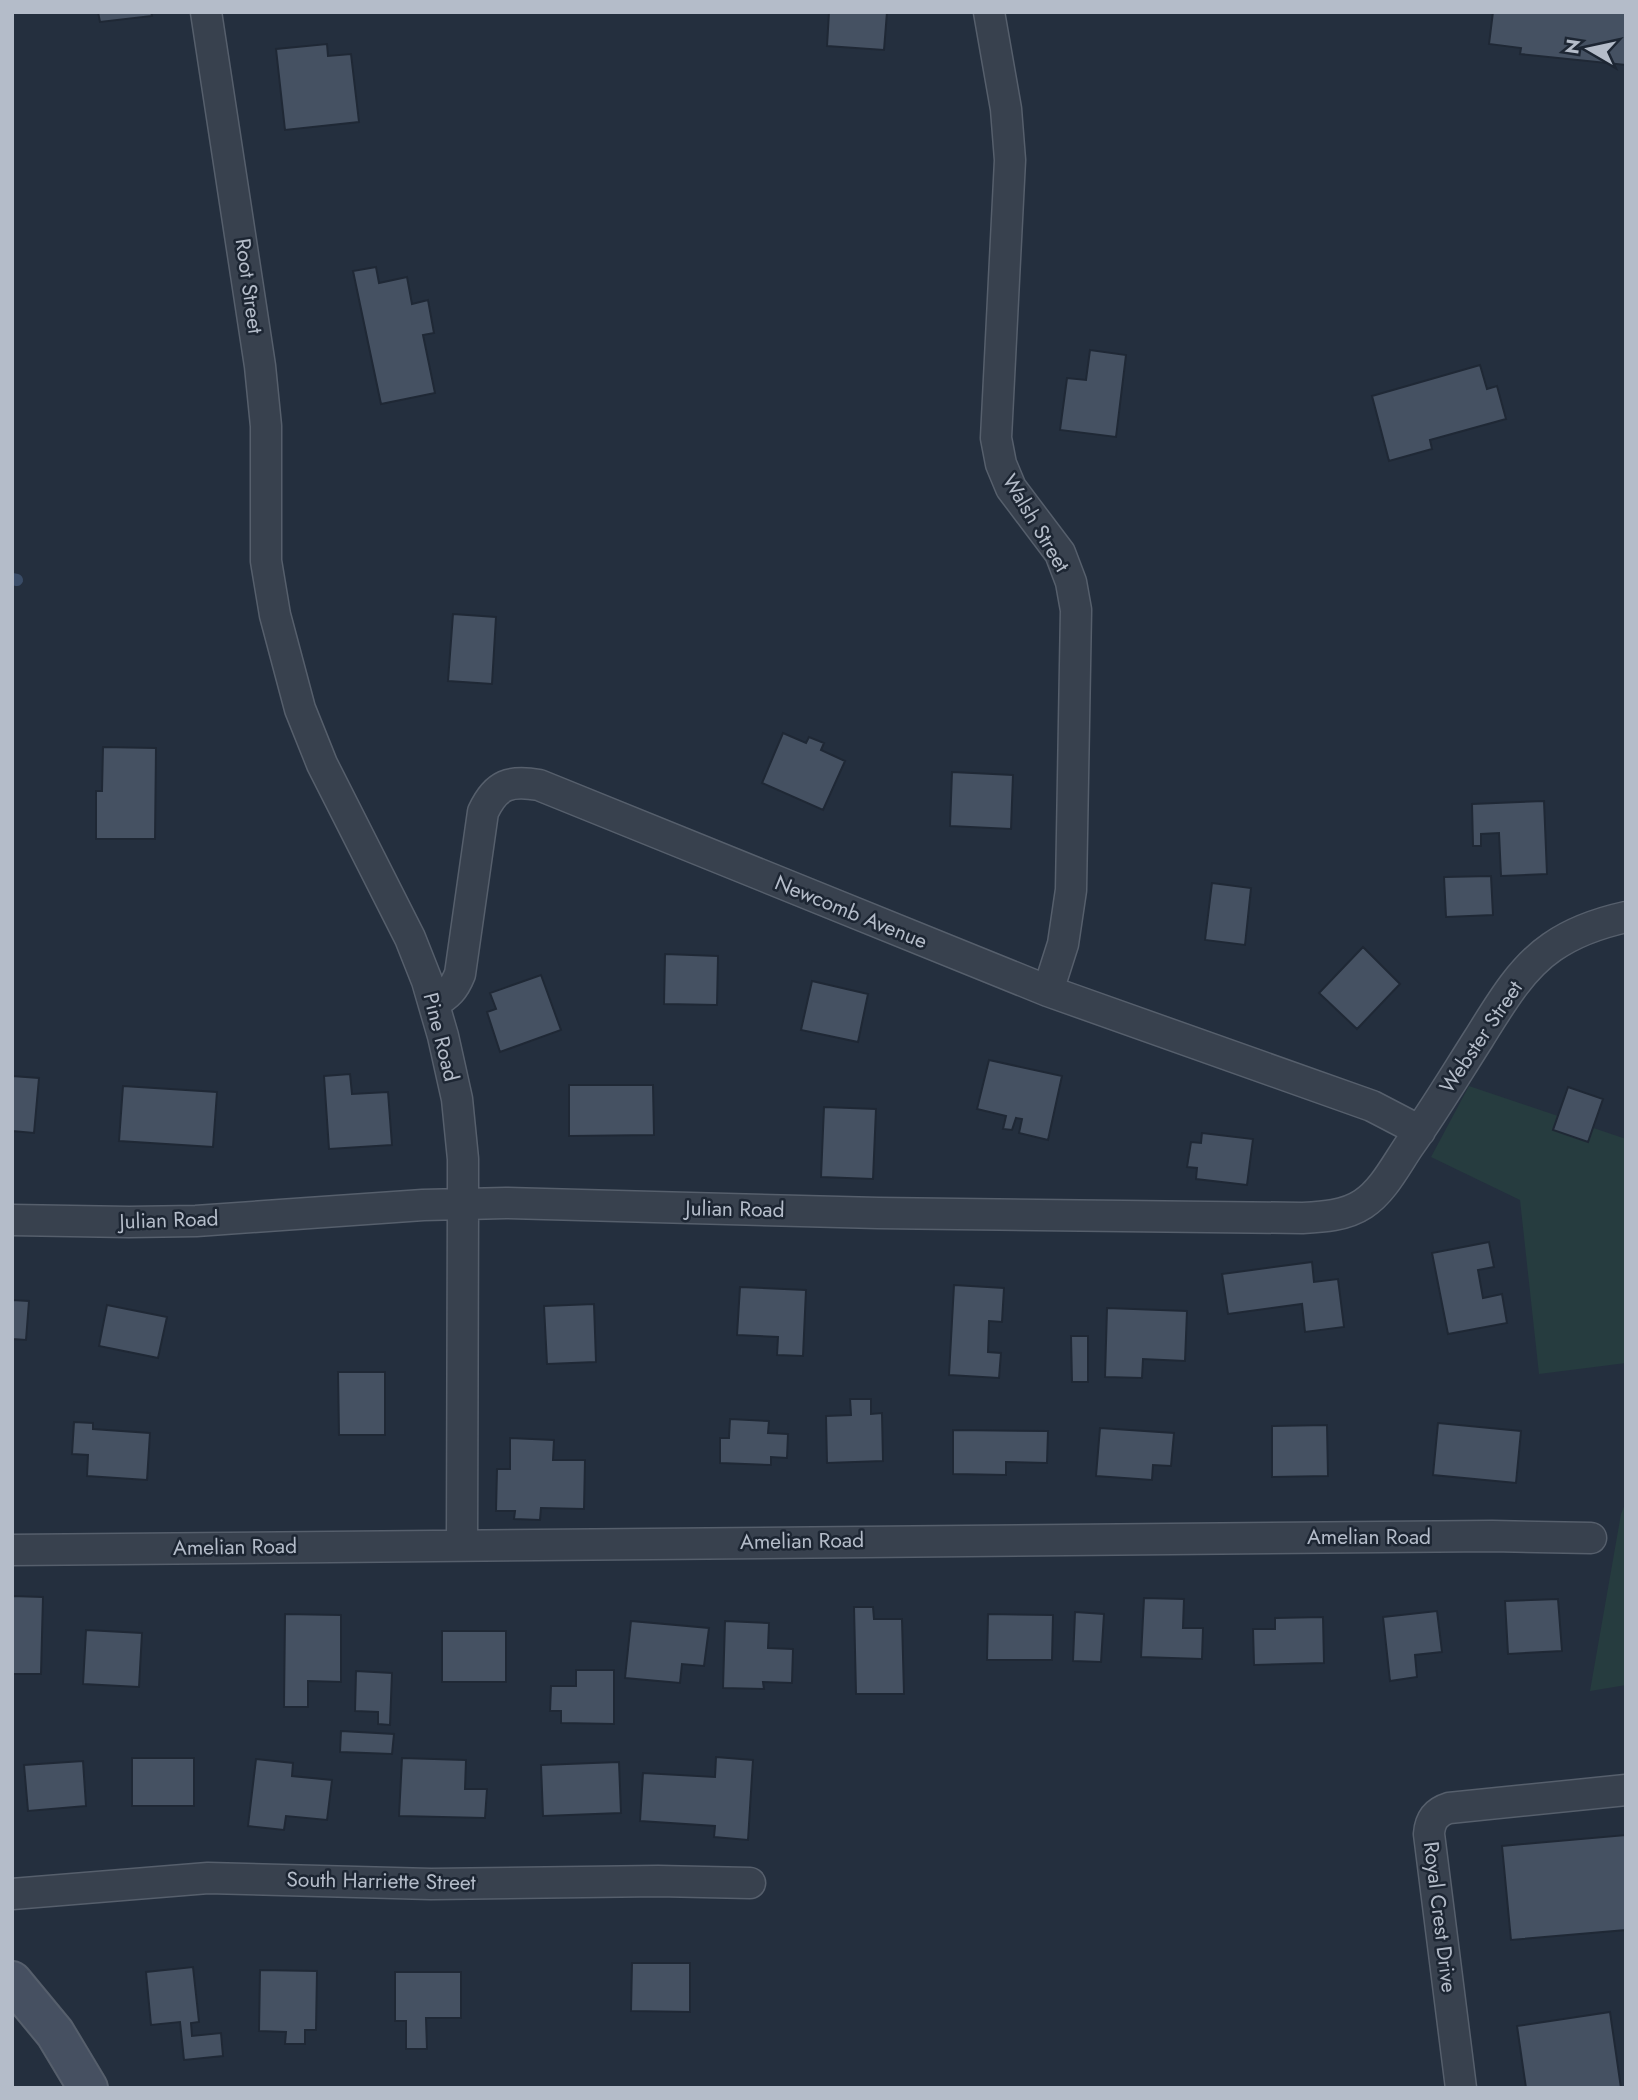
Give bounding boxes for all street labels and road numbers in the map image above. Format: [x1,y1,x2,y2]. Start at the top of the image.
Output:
street label: Root Street [227,236,271,336]
street label: Walsh Street [995,468,1077,578]
street label: Newcomb Avenue [770,868,932,956]
street label: Webster Street [1432,975,1530,1099]
street label: Pine Road [416,990,466,1084]
street label: Julian Road [682,1193,785,1225]
street label: Julian Road [116,1203,219,1237]
street label: Amelian Road [1307,1522,1431,1552]
street label: Amelian Road [740,1525,864,1557]
street label: Amelian Road [173,1531,297,1563]
street label: Royal Crest Drive [1416,1840,1464,1994]
street label: South Harriette Street [286,1864,476,1898]

